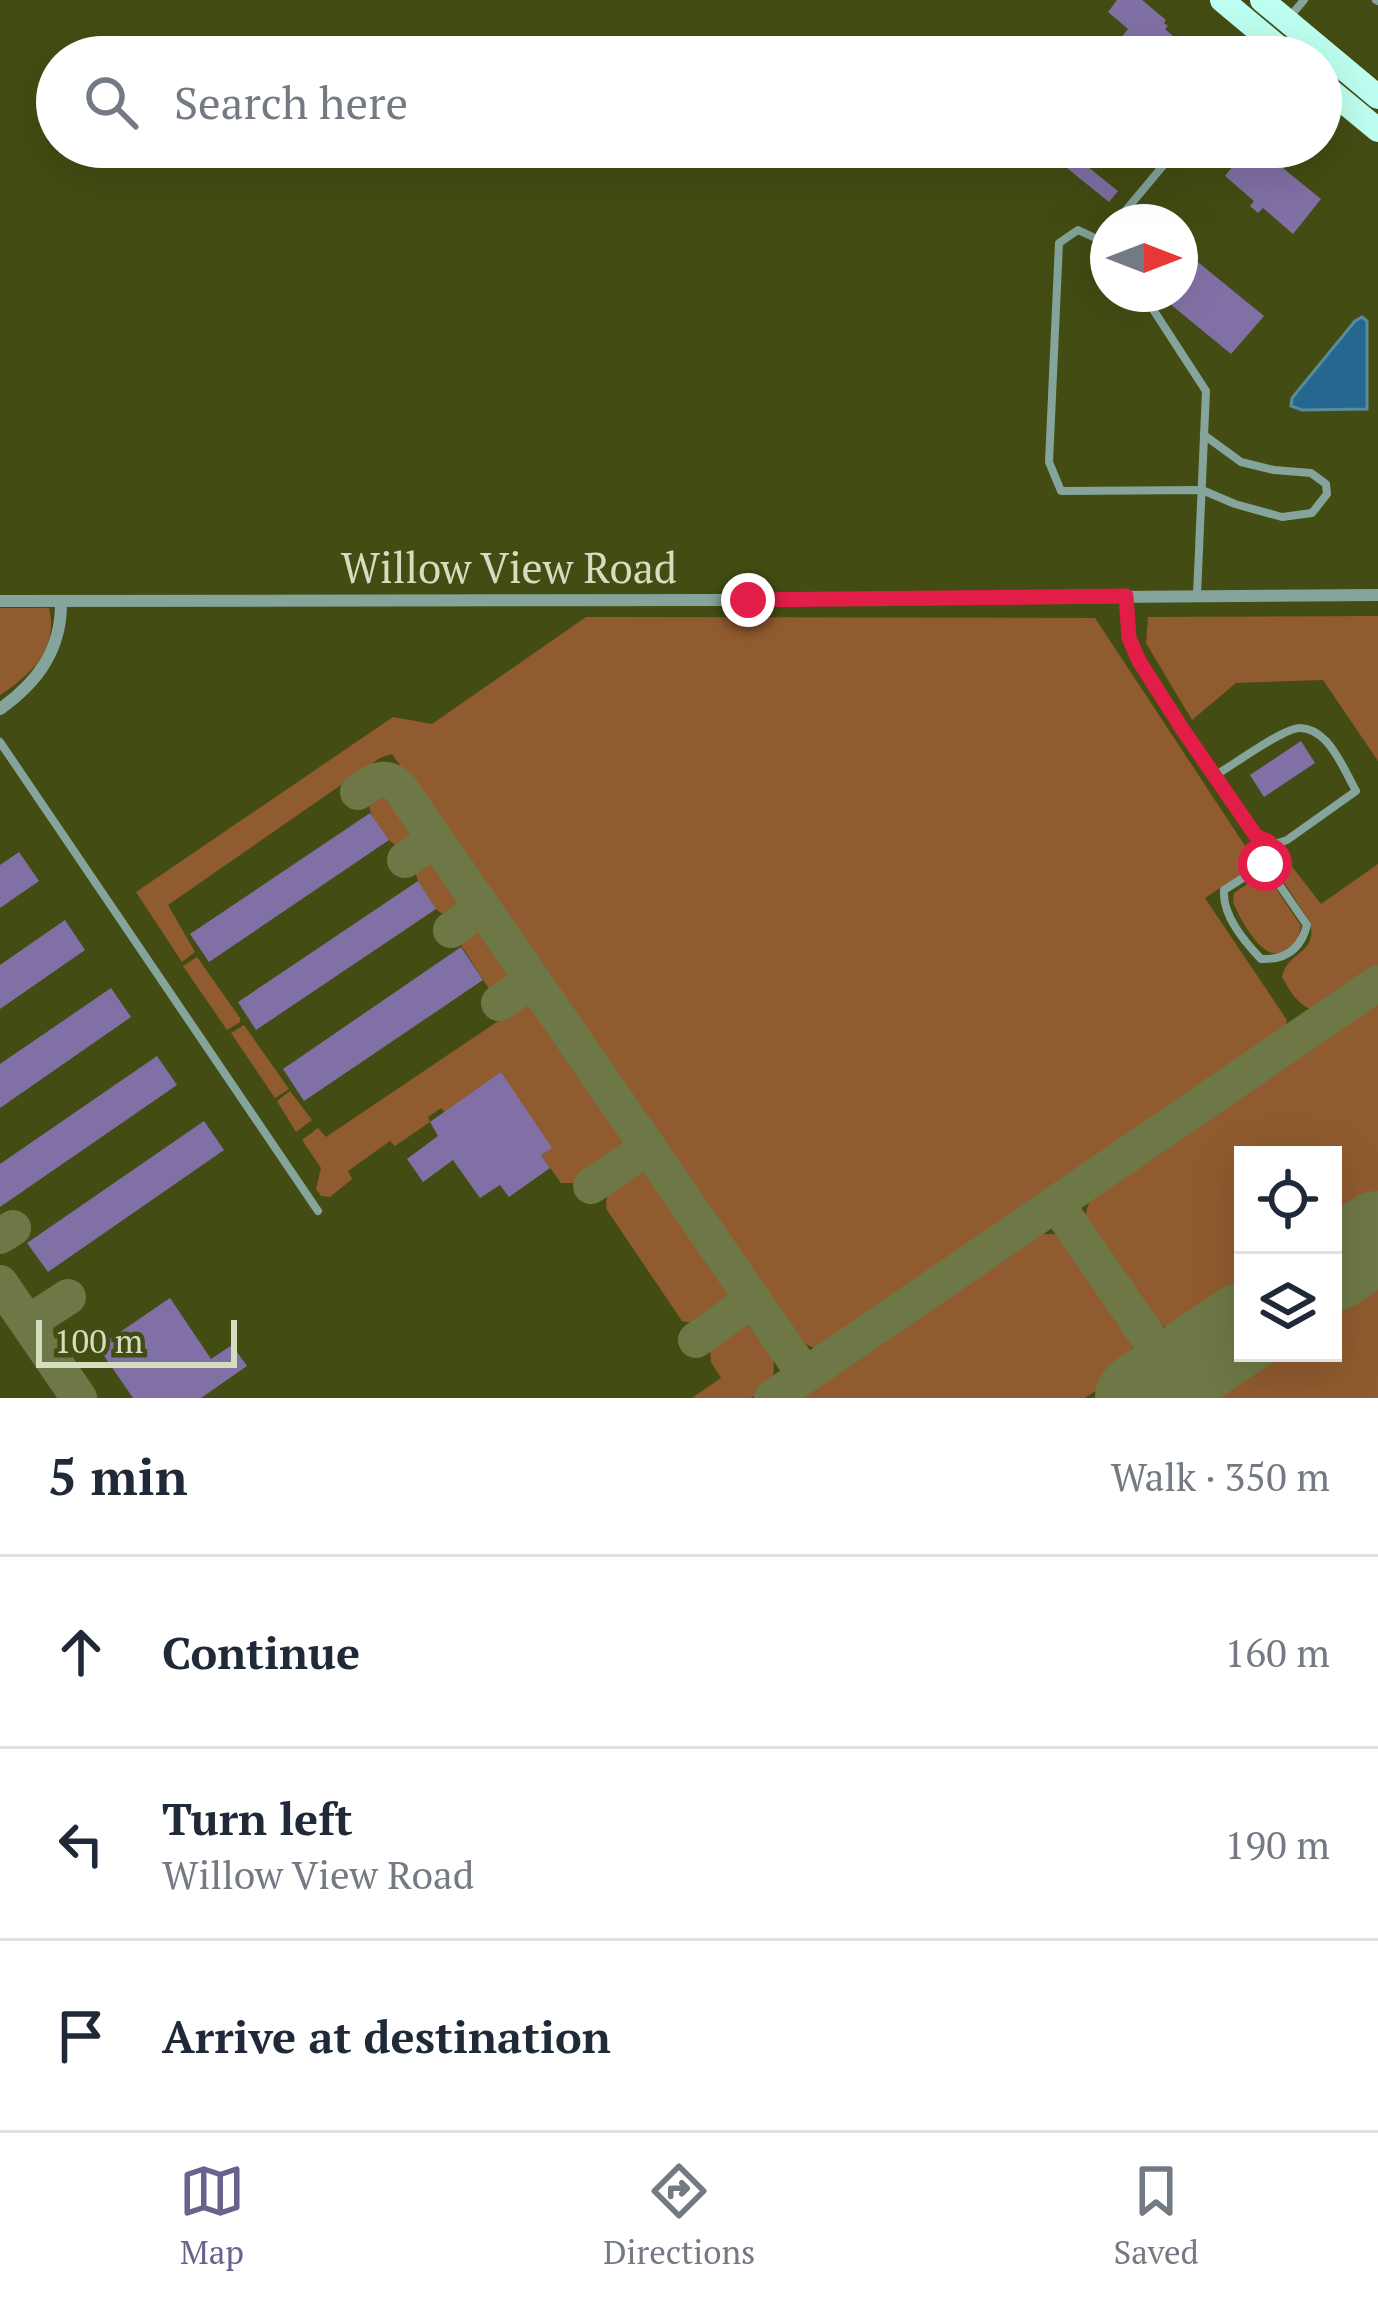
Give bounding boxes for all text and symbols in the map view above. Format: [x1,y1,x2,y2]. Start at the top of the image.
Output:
search box [36,36,1342,168]
icon: search [78,69,144,135]
text: Search here [174,72,408,132]
north arrow [1090,204,1198,312]
street label: Willow View Road [341,539,677,595]
route end [721,573,775,627]
route start [1238,837,1292,891]
map controls [1234,1146,1342,1362]
button: locate [1234,1146,1342,1254]
button: layers [1234,1254,1342,1362]
scale bar [36,1314,237,1367]
text: 100 m [54,1319,143,1362]
text: 5 min [48,1442,188,1510]
text: Walk · 350 m [1111,1450,1330,1502]
icon: ahead [48,1619,114,1685]
text: Continue [162,1622,360,1682]
text: 160 m [1225,1626,1330,1678]
text: Turn left [162,1788,353,1848]
icon: left [48,1811,114,1877]
text: 190 m [1225,1818,1330,1870]
text: Willow View Road [162,1848,474,1900]
icon: arrive [48,2003,114,2069]
text: Arrive at destination [162,2006,611,2066]
tab: Map [179,2158,245,2273]
tab: Directions [603,2158,755,2273]
tab: Saved [1114,2158,1199,2273]

